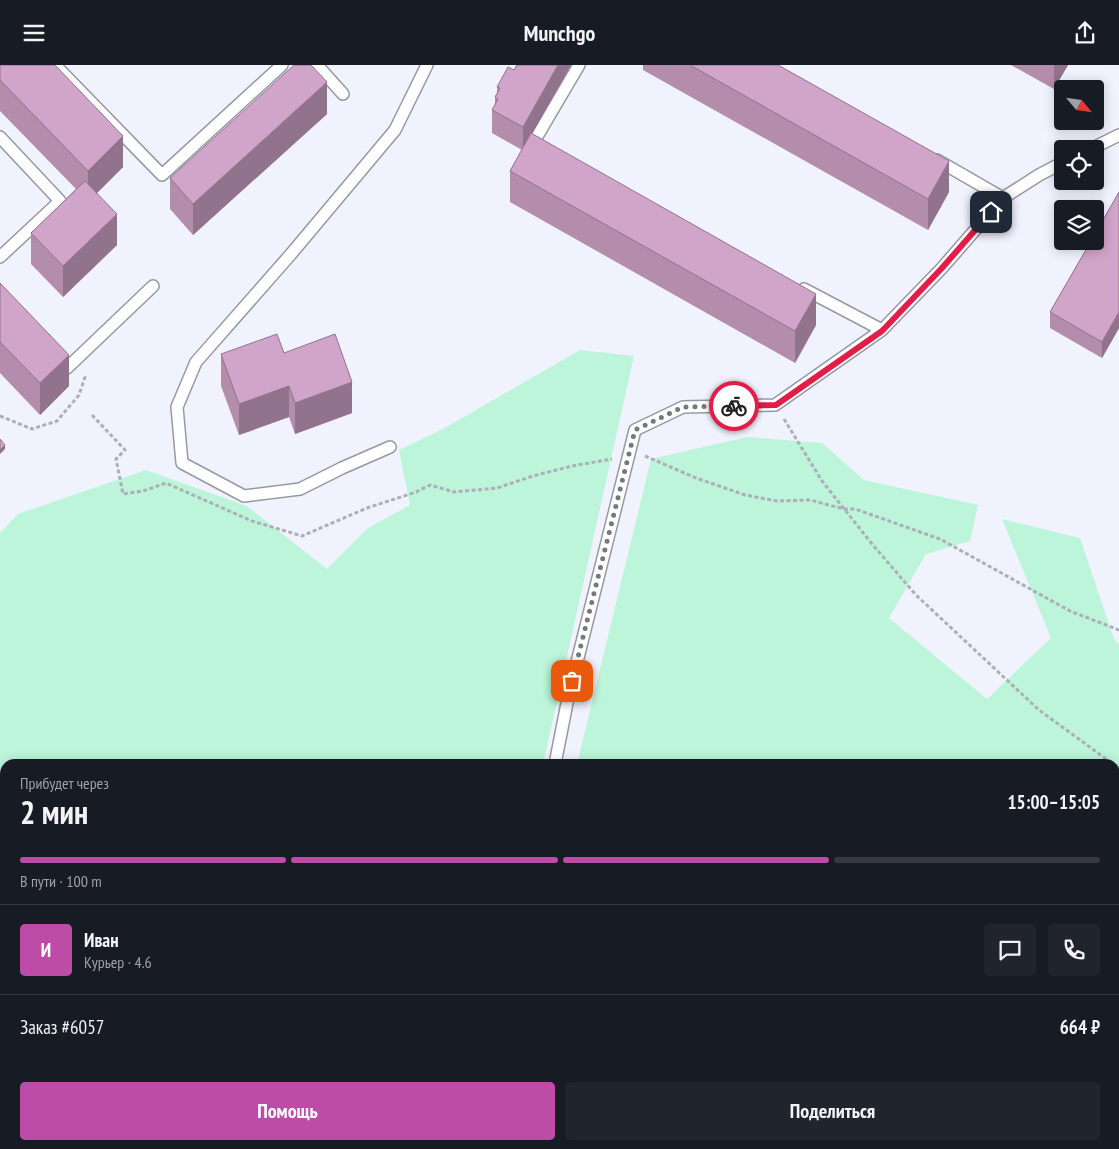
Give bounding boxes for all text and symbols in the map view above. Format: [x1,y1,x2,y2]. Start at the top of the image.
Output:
icon: menu [20,19,48,47]
text: Munchgo [524,19,595,47]
icon: share [1071,19,1099,47]
north arrow [1054,80,1104,130]
map controls [1054,80,1104,250]
button: locate [1054,140,1104,190]
pin [970,191,1012,233]
icon: home [977,198,1005,226]
button: layers [1054,200,1104,250]
courier [709,381,759,431]
icon: bike [720,392,748,420]
pin [551,660,593,702]
icon: bag [558,667,586,695]
text: Прибудет через [20,773,109,793]
text: 15:00–15:05 [1007,790,1100,814]
text: 2 мин [20,791,88,833]
text: В пути · 100 m [20,871,102,891]
button: chat [984,924,1036,976]
button: phone [1048,924,1100,976]
text: Иван [84,928,119,952]
text: И [41,938,51,962]
text: Курьер · 4.6 [84,952,152,972]
text: Заказ #6057 [20,1015,104,1039]
text: 664 ₽ [1060,1015,1100,1039]
button: Помощь [20,1082,555,1140]
button: Поделиться [565,1082,1100,1140]

